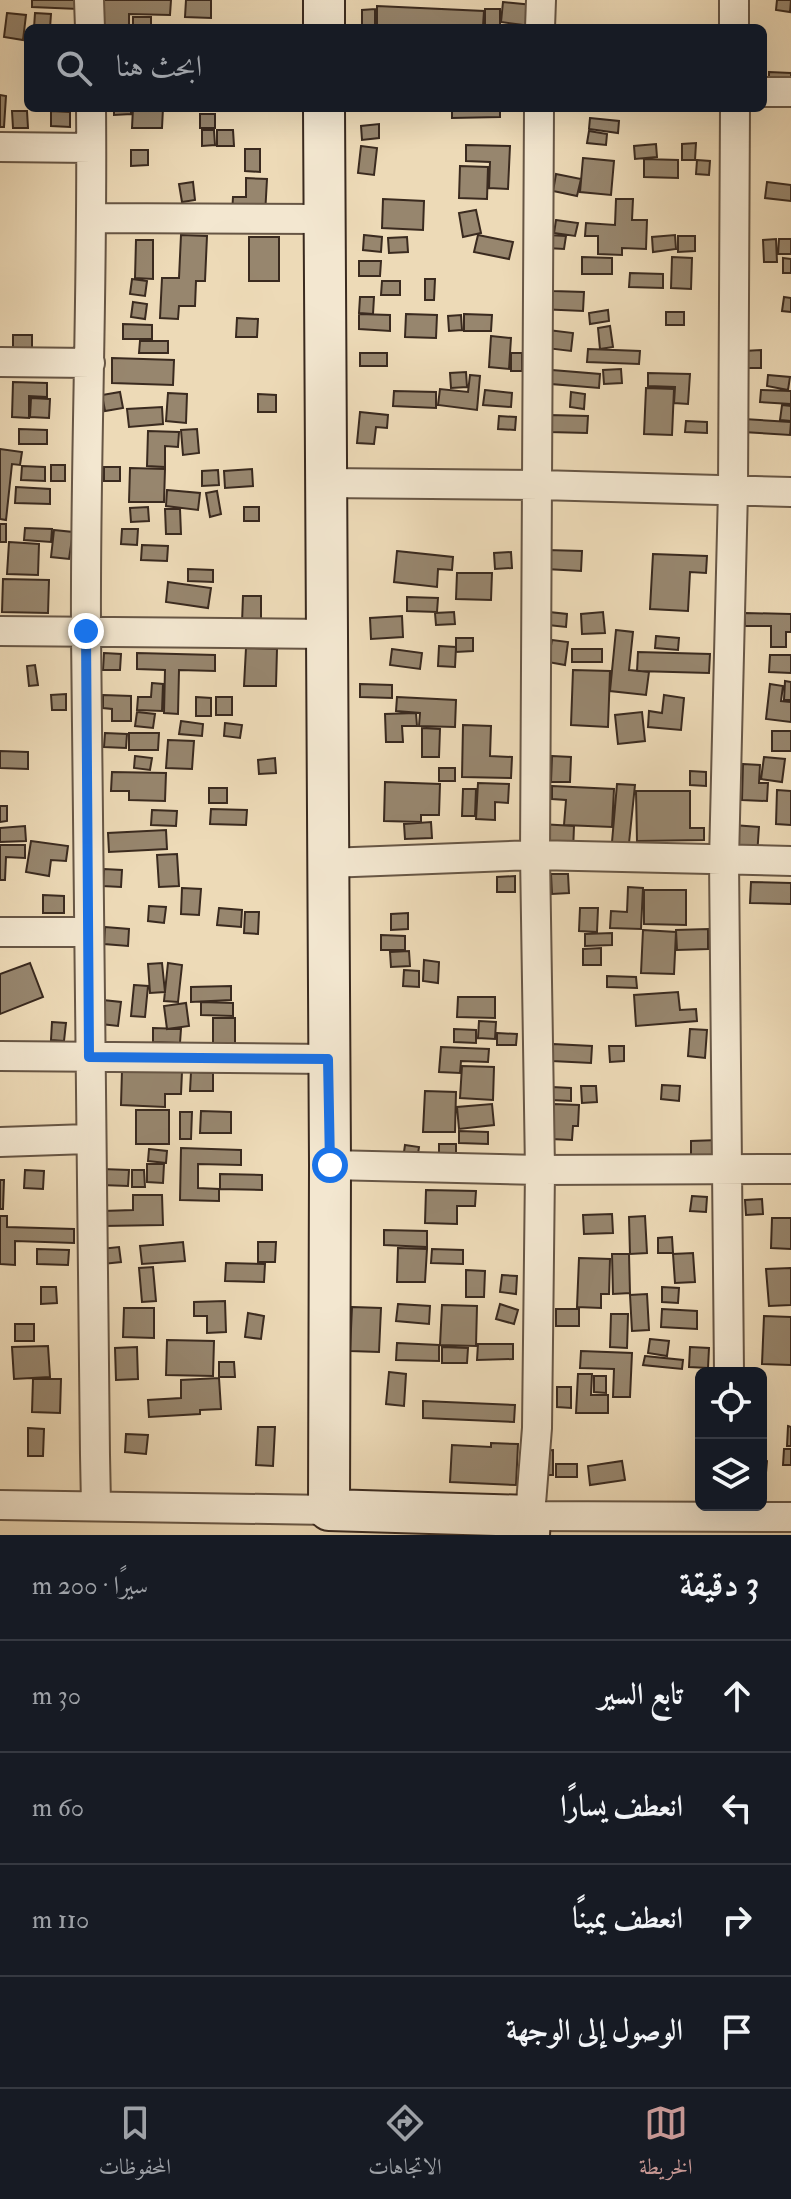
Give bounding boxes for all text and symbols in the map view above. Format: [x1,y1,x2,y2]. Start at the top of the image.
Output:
search box [24,24,767,112]
icon: search [52,46,96,90]
text: ابحث هنا [116,48,202,85]
route end [68,613,104,649]
route start [312,1147,348,1183]
map controls [695,1367,767,1511]
button: locate [695,1367,767,1439]
button: layers [695,1439,767,1511]
text: 3 دقيقة [679,1563,759,1606]
text: سيرًا · 200 m [32,1570,148,1602]
icon: ahead [715,1674,759,1718]
text: تابع السير [598,1676,683,1713]
text: 30 m [32,1680,81,1712]
icon: left [715,1786,759,1830]
text: انعطف يسارًا [560,1788,683,1825]
text: 60 m [32,1792,84,1824]
icon: right [715,1898,759,1942]
text: انعطف يمينًا [572,1900,683,1937]
text: 110 m [32,1904,89,1936]
icon: arrive [715,2010,759,2054]
text: الوصول إلى الوجهة [506,2012,683,2049]
tab: المحفوظات [99,2101,171,2188]
tab: الاتجاهات [368,2101,442,2188]
tab: الخريطة [639,2101,692,2188]

